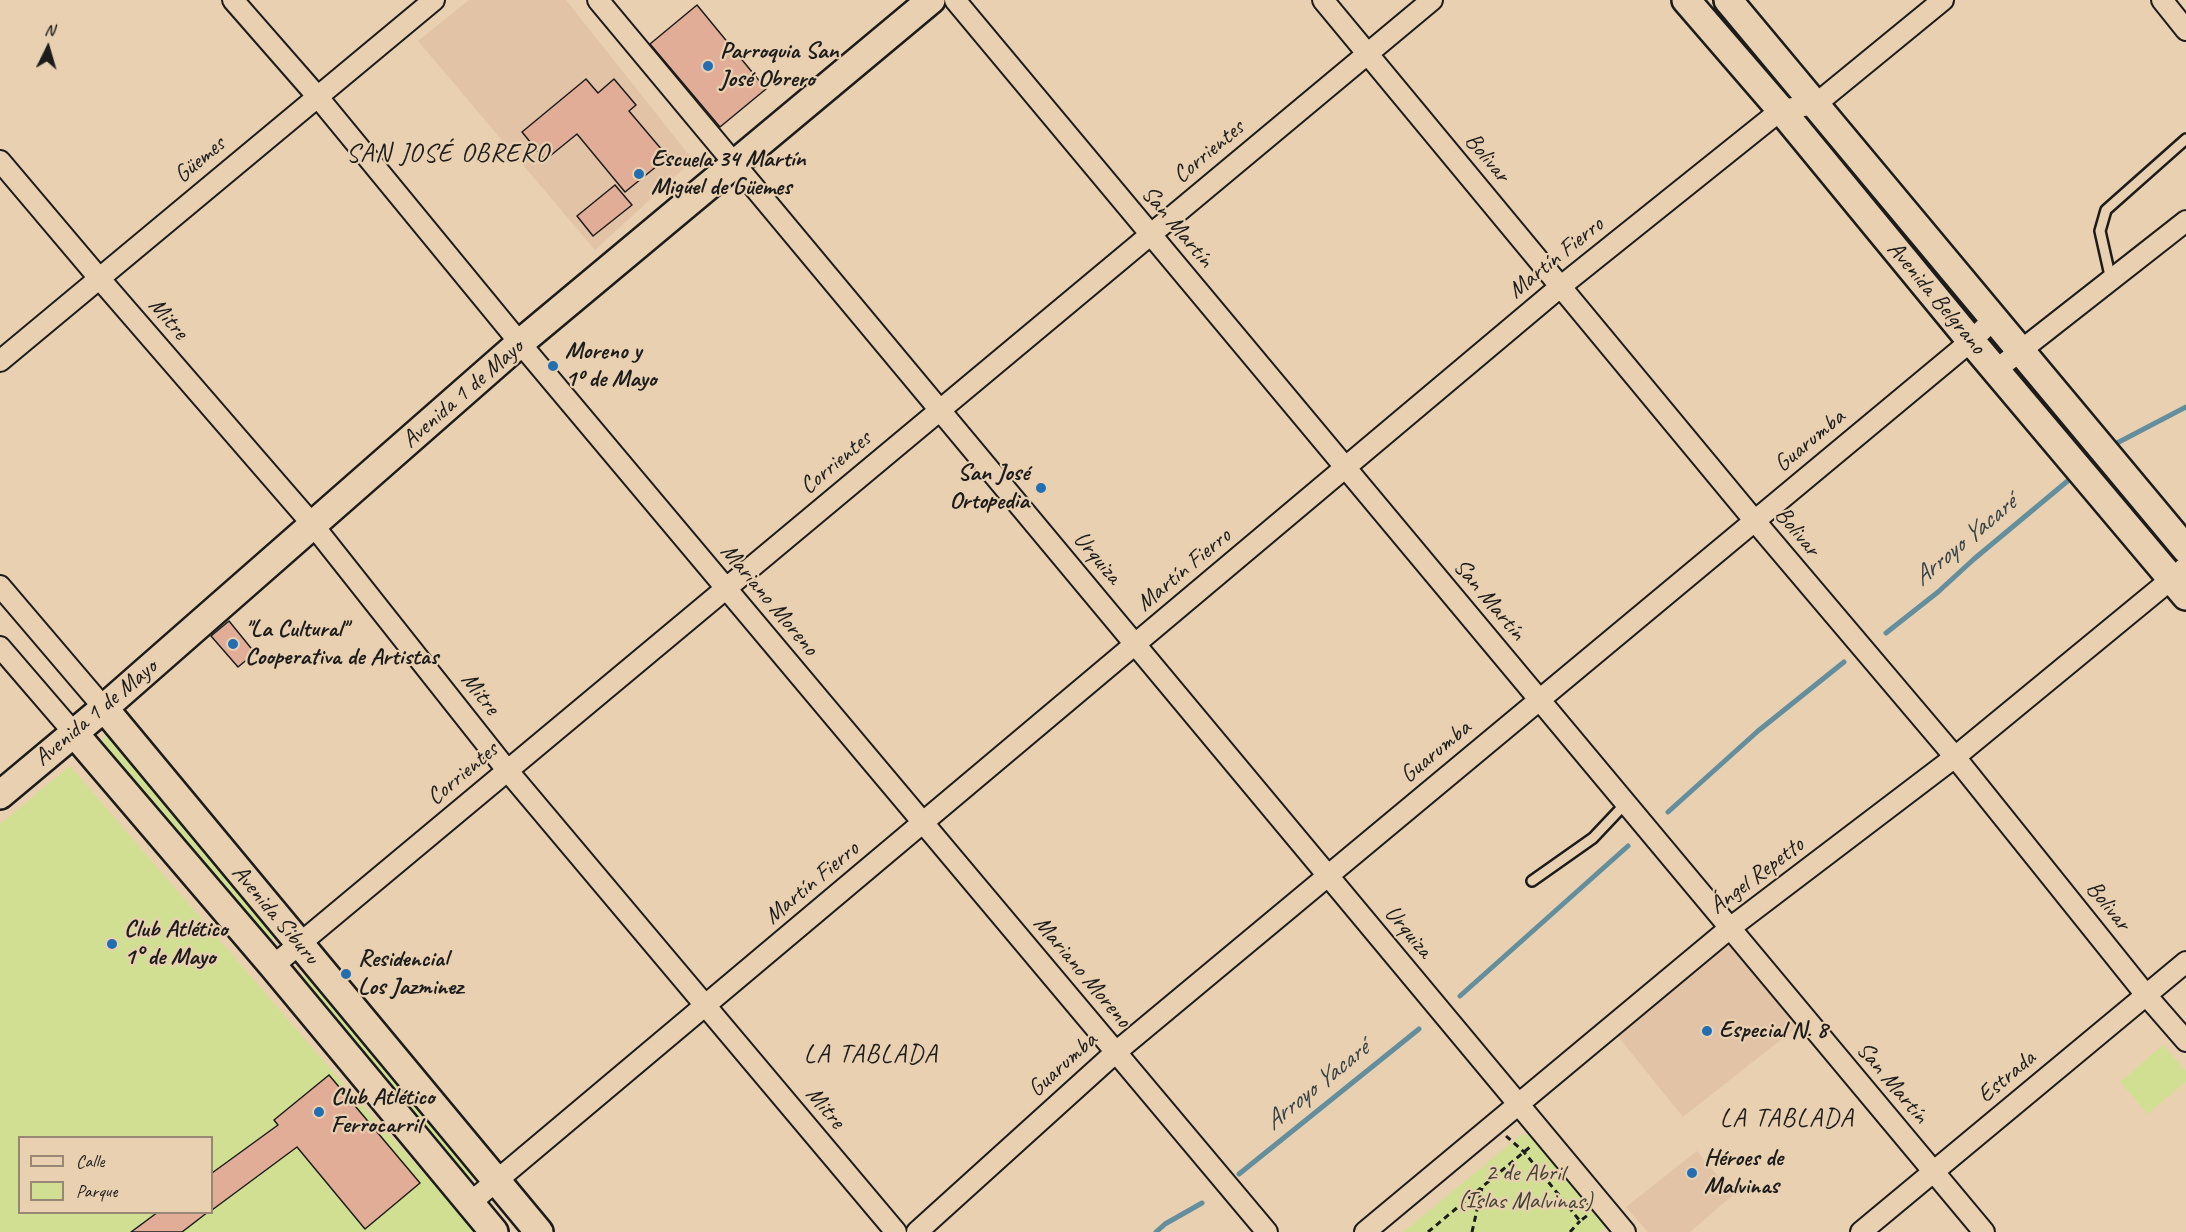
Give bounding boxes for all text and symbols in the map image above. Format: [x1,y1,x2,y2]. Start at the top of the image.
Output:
north arrow [18,18,78,78]
text: N [44,20,55,40]
place label: Parroquia San José Obrero [720,38,839,94]
marker: Parroquia San José Obrero [701,59,715,73]
street label: Corrientes [1168,114,1250,190]
street label: Bolivar [1458,127,1516,189]
street label: Güemes [169,130,231,190]
district label: SAN JOSÉ OBRERO [347,138,549,170]
place label: Escuela 34 Martín Miguel de Güemes [651,146,806,202]
marker: Escuela 34 Martín Miguel de Güemes [632,167,646,181]
street label: San Martín [1134,180,1220,274]
street label: Martín Fierro [1502,211,1610,305]
street label: Avenida Belgrano [1880,236,1992,360]
street label: Mitre [142,292,194,346]
street label: Avenida 1 de Mayo [396,333,530,455]
place label: Moreno y 1º de Mayo [565,338,656,394]
marker: Moreno y 1º de Mayo [546,359,560,373]
street label: Guarumba [1769,403,1851,479]
street label: Corrientes [795,425,877,501]
place label: San José Ortopedia [949,460,1029,516]
marker: San José Ortopedia [1034,481,1048,495]
water label: Arroyo Yacaré [1907,489,2023,593]
street label: Bolivar [1768,501,1826,563]
street label: Martín Fierro [1131,522,1237,618]
street label: Urquiza [1067,526,1127,590]
street label: Mariano Moreno [714,538,824,662]
street label: San Martín [1446,553,1532,647]
place label: "La Cultural" Cooperativa de Artistas [245,616,438,672]
marker: "La Cultural" Cooperativa de Artistas [226,637,240,651]
street label: Avenida 1 de Mayo [29,653,163,773]
street label: Mitre [454,667,506,721]
street label: Guarumba [1395,714,1477,790]
street label: Corrientes [422,736,504,812]
street label: Ángel Repetto [1704,831,1810,921]
street label: Martín Fierro [759,835,865,931]
street label: Avenida Siburu [225,859,325,971]
street label: Bolivar [2079,875,2137,937]
street label: Urquiza [1378,900,1438,964]
street label: Mariano Moreno [1027,910,1137,1034]
place label: Club Atlético 1° de Mayo [124,916,228,972]
marker: Club Atlético 1° de Mayo [105,937,119,951]
place label: Residencial Los Jazminez [358,946,463,1002]
marker: Residencial Los Jazminez [339,967,353,981]
place label: Especial N. 8 [1719,1017,1828,1045]
marker: Especial N. 8 [1700,1024,1714,1038]
street label: Guarumba [1022,1026,1104,1104]
water label: Arroyo Yacaré [1259,1035,1375,1137]
street label: San Martín [1849,1036,1935,1130]
district label: LA TABLADA [804,1039,938,1071]
street label: Estrada [1972,1044,2042,1110]
street label: Mitre [799,1081,851,1135]
place label: Club Atlético Ferrocarril [331,1084,435,1140]
district label: LA TABLADA [1720,1103,1854,1135]
marker: Club Atlético Ferrocarril [312,1105,326,1119]
legend [18,1136,213,1214]
place label: Héroes de Malvinas [1704,1145,1783,1201]
text: Calle [76,1150,104,1172]
park label: 2 de Abril (Islas Malvinas) [1458,1160,1592,1216]
marker: Héroes de Malvinas [1685,1166,1699,1180]
text: Parque [76,1180,117,1202]

